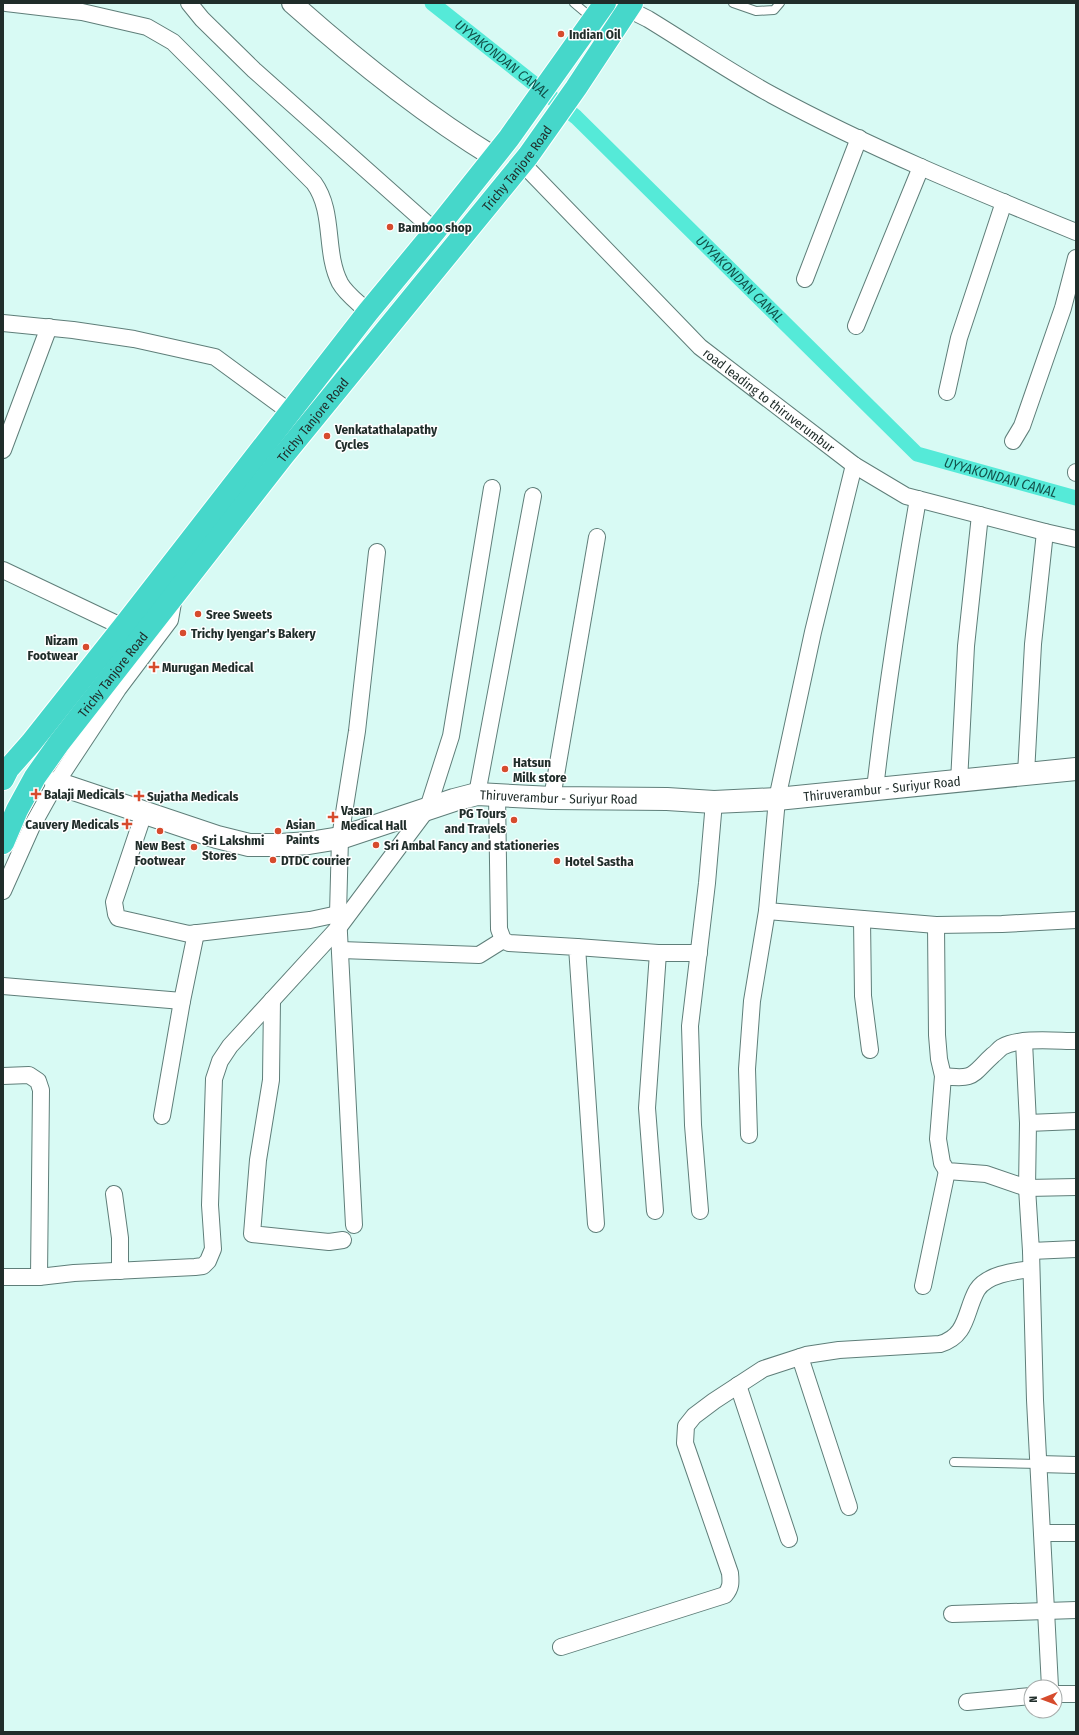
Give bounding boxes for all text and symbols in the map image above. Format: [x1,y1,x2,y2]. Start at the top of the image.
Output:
water label: UYYAKONDAN CANAL [452,16,554,102]
place label: Indian Oil [569,27,621,42]
marker: Indian Oil [556,29,566,39]
street label: Trichy Tanjore Road [479,123,555,214]
place label: Bamboo shop [398,220,472,235]
marker: Bamboo shop [385,222,395,232]
water label: UYYAKONDAN CANAL [692,232,787,326]
street label: road leading to thiruverumbur [700,345,838,455]
street label: Trichy Tanjore Road [274,375,351,465]
place label: Venkatathalapathy Cycles [334,422,438,452]
marker: Venkatathalapathy Cycles [322,431,332,441]
water label: UYYAKONDAN CANAL [942,453,1059,501]
place label: Sree Sweets [206,607,272,622]
marker: Sree Sweets [193,609,203,619]
place label: Trichy Iyengar's Bakery [191,626,317,641]
marker: Trichy Iyengar's Bakery [178,628,188,638]
street label: Trichy Tanjore Road [75,629,150,720]
place label: Nizam Footwear [28,633,78,663]
marker: Nizam Footwear [81,642,91,652]
place label: Murugan Medical [162,660,254,675]
marker: Murugan Medical [149,662,159,672]
place label: Hatsun Milk store [513,755,567,785]
marker: Hatsun Milk store [500,764,510,774]
street label: Thiruverambur - Suriyur Road [803,773,961,804]
place label: Balaji Medicals [44,787,125,802]
street label: Thiruverambur - Suriyur Road [480,787,638,806]
marker: Balaji Medicals [31,789,41,799]
place label: Sujatha Medicals [147,789,239,804]
marker: Sujatha Medicals [134,791,144,801]
place label: Vasan Medical Hall [340,803,407,833]
place label: PG Tours and Travels [444,806,506,836]
marker: Vasan Medical Hall [328,812,338,822]
marker: PG Tours and Travels [509,815,519,825]
place label: Cauvery Medicals [25,817,119,832]
place label: Asian Paints [285,817,320,847]
marker: Cauvery Medicals [122,819,132,829]
marker: New Best Footwear [155,826,165,836]
marker: Asian Paints [273,826,283,836]
place label: Sri Lakshmi Stores [202,833,264,863]
place label: New Best Footwear [135,838,185,868]
place label: Sri Ambal Fancy and stationeries [384,838,560,853]
marker: Sri Ambal Fancy and stationeries [371,840,381,850]
marker: Sri Lakshmi Stores [189,842,199,852]
place label: DTDC courier [281,853,351,868]
place label: Hotel Sastha [565,854,634,869]
marker: DTDC courier [268,855,278,865]
marker: Hotel Sastha [552,856,562,866]
north arrow [1023,1679,1063,1719]
text: N [1027,1696,1040,1703]

